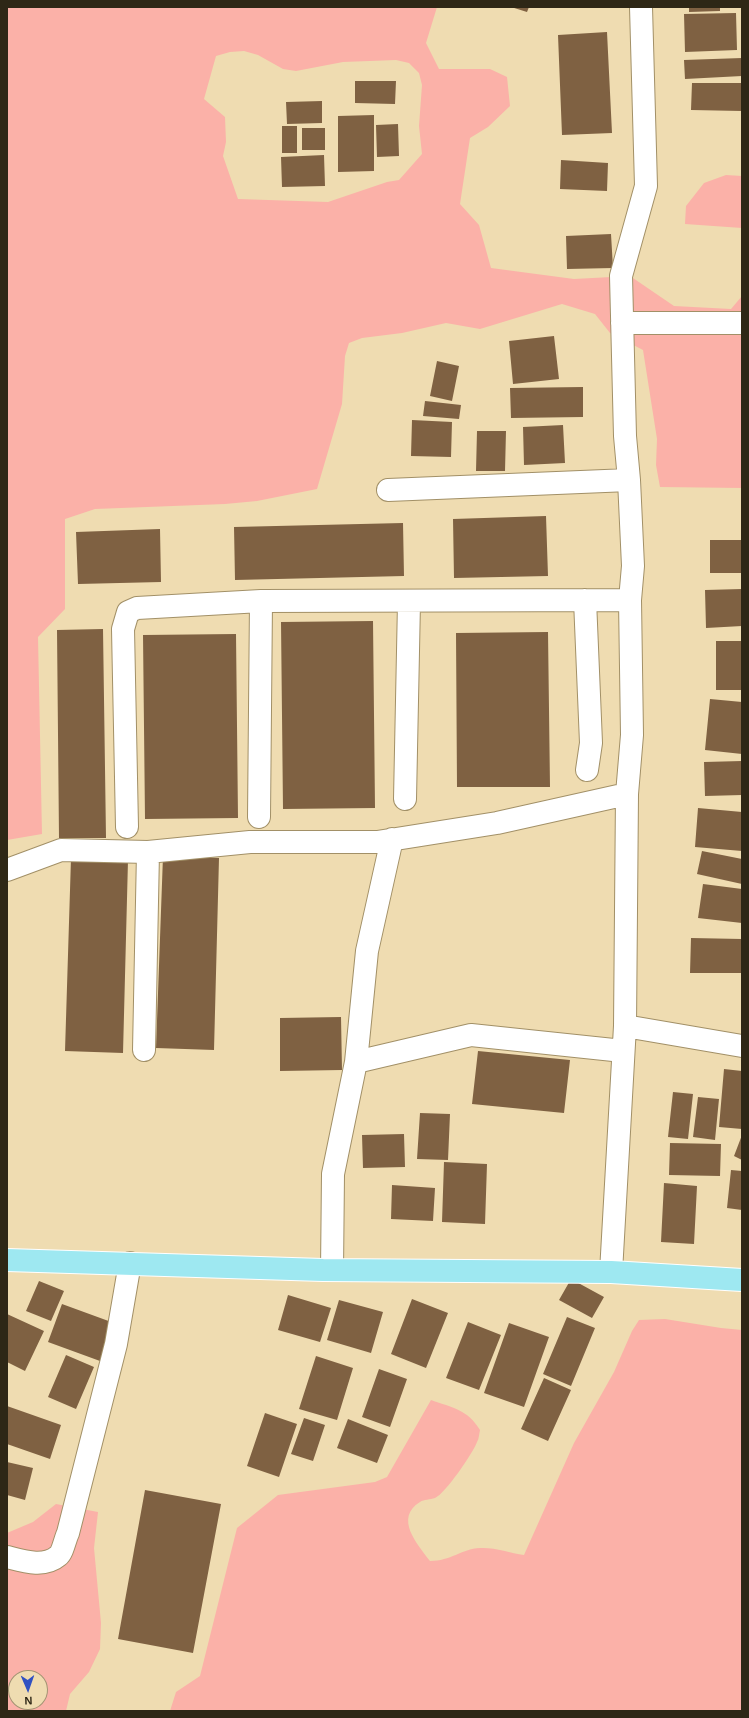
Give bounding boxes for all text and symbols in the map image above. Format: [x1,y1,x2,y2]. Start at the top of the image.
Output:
north arrow [8,1670,48,1710]
text: N [24,1695,33,1707]

